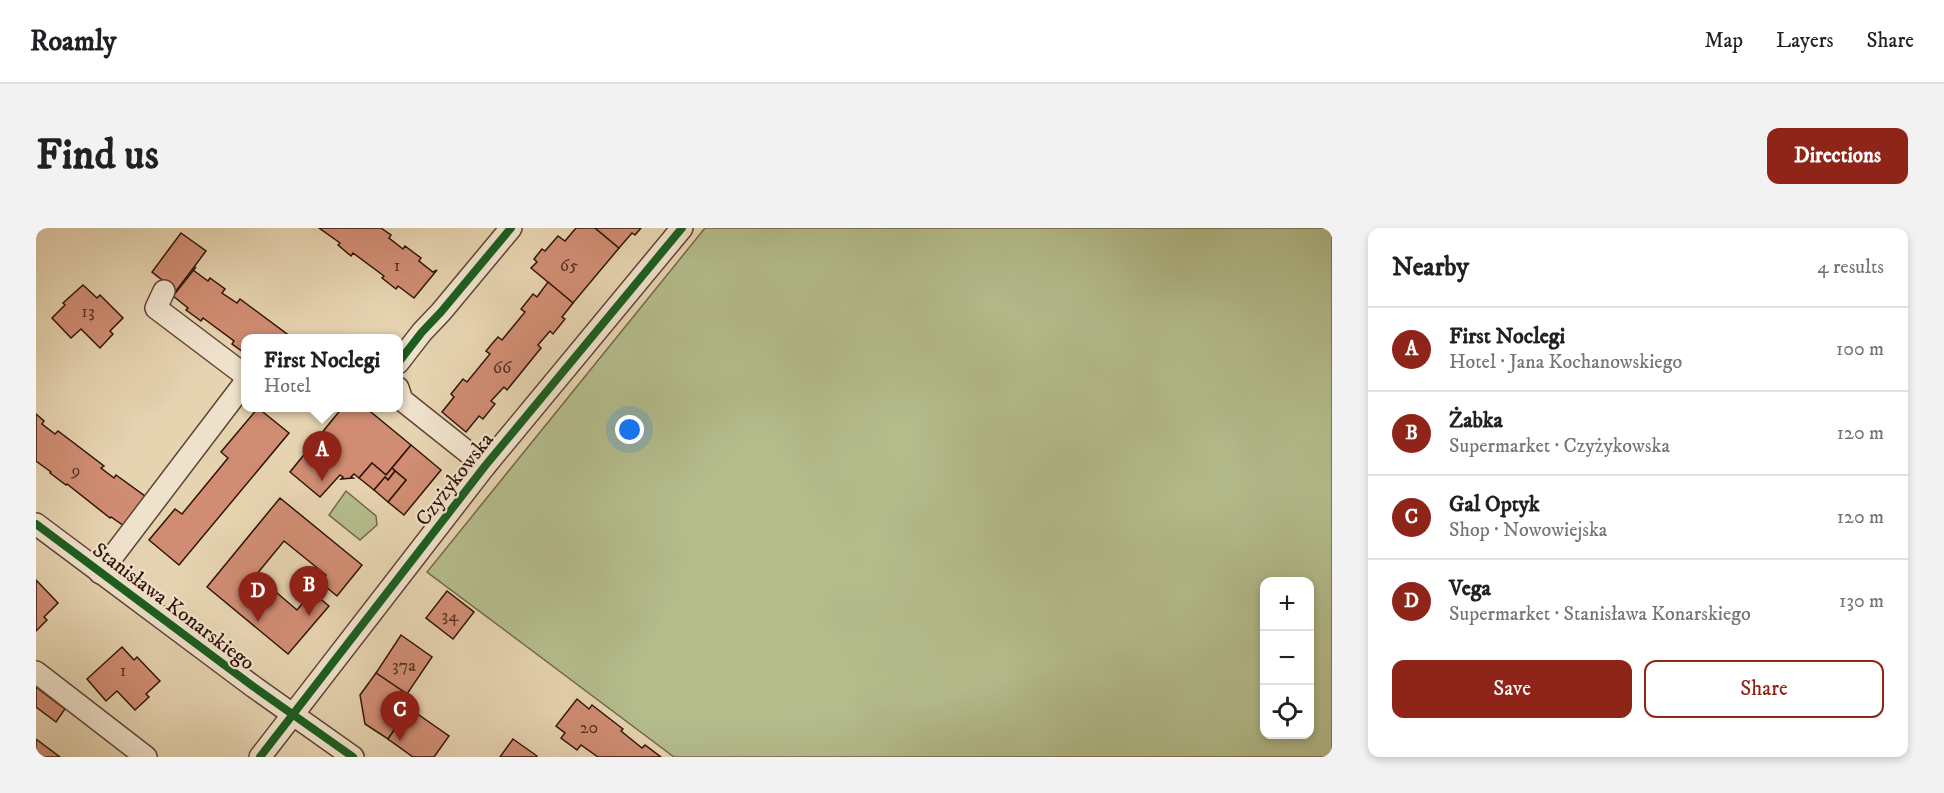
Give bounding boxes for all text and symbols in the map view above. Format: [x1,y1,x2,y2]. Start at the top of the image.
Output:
text: Roamly [30,24,116,59]
text: Map [1704,28,1743,54]
text: Layers [1776,28,1834,54]
text: Share [1867,28,1914,54]
button: Directions [1767,128,1908,184]
text: Find us [36,130,159,182]
text: Nearby [1392,251,1469,284]
house number: 1 [394,255,400,277]
house number: 65 [560,255,578,277]
text: 4 results [1817,255,1884,280]
house number: 13 [81,301,95,323]
text: First Noclegi [1449,323,1565,350]
popup [241,334,403,412]
text: A [1405,337,1418,362]
text: 100 m [1836,337,1884,362]
text: First Noclegi [264,347,380,374]
text: Hotel · Jana Kochanowskiego [1449,350,1682,375]
house number: 66 [493,357,512,379]
text: Hotel [264,374,311,399]
text: Żabka [1449,407,1503,434]
your location [615,415,644,444]
text: B [1405,421,1418,446]
text: 120 m [1837,421,1884,446]
street label: Czyżykowska [410,428,499,532]
pin: A [302,432,342,481]
text: Supermarket · Czyżykowska [1449,434,1670,459]
house number: 9 [71,460,80,482]
text: Gal Optyk [1449,491,1540,518]
text: C [1405,505,1418,530]
text: 120 m [1837,505,1884,530]
text: Shop · Nowowiejska [1449,518,1607,543]
street label: Stanisława Konarskiego [87,537,260,676]
pin: B [290,566,328,616]
pin: D [238,572,278,622]
text: Vega [1449,575,1491,602]
map controls [1260,577,1314,739]
button: + [1260,577,1314,631]
text: D [1404,589,1419,614]
text: 130 m [1839,589,1884,614]
text: Supermarket · Stanisława Konarskiego [1449,602,1751,627]
house number: 34 [441,605,459,627]
button: − [1260,631,1314,685]
house number: 37a [392,655,416,677]
house number: 1 [120,660,126,682]
button: Save [1392,660,1632,718]
button: Share [1644,660,1884,718]
button: locate [1260,685,1314,739]
pin: C [380,692,420,741]
house number: 20 [580,717,598,739]

